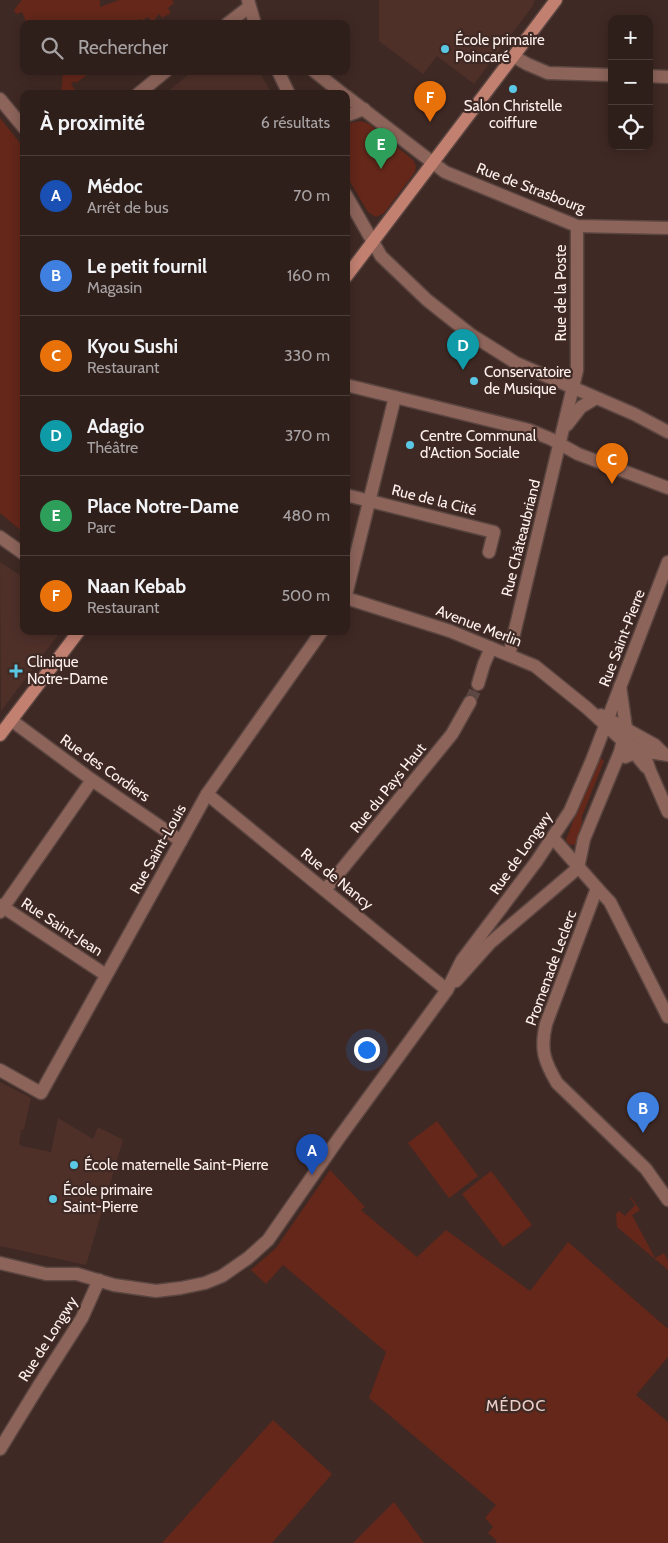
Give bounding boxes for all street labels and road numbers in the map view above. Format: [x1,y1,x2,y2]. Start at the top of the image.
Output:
street label: Rue de Strasbourg [474,159,589,217]
street label: Rue de la Poste [552,244,570,341]
street label: Rue Châteaubriand [498,478,544,598]
street label: Rue de la Cité [390,481,479,519]
street label: Rue Saint-Pierre [595,586,649,689]
street label: Avenue Merlin [434,601,524,651]
street label: Rue des Cordiers [57,730,153,806]
street label: Rue du Pays Haut [346,739,430,837]
street label: Rue Saint-Louis [126,801,190,897]
street label: Rue de Longwy [486,808,556,898]
street label: Rue de Nancy [297,844,377,914]
street label: Rue Saint-Jean [18,894,106,960]
street label: Promenade Leclerc [522,908,580,1028]
street label: Rue de Longwy [15,1293,82,1385]

